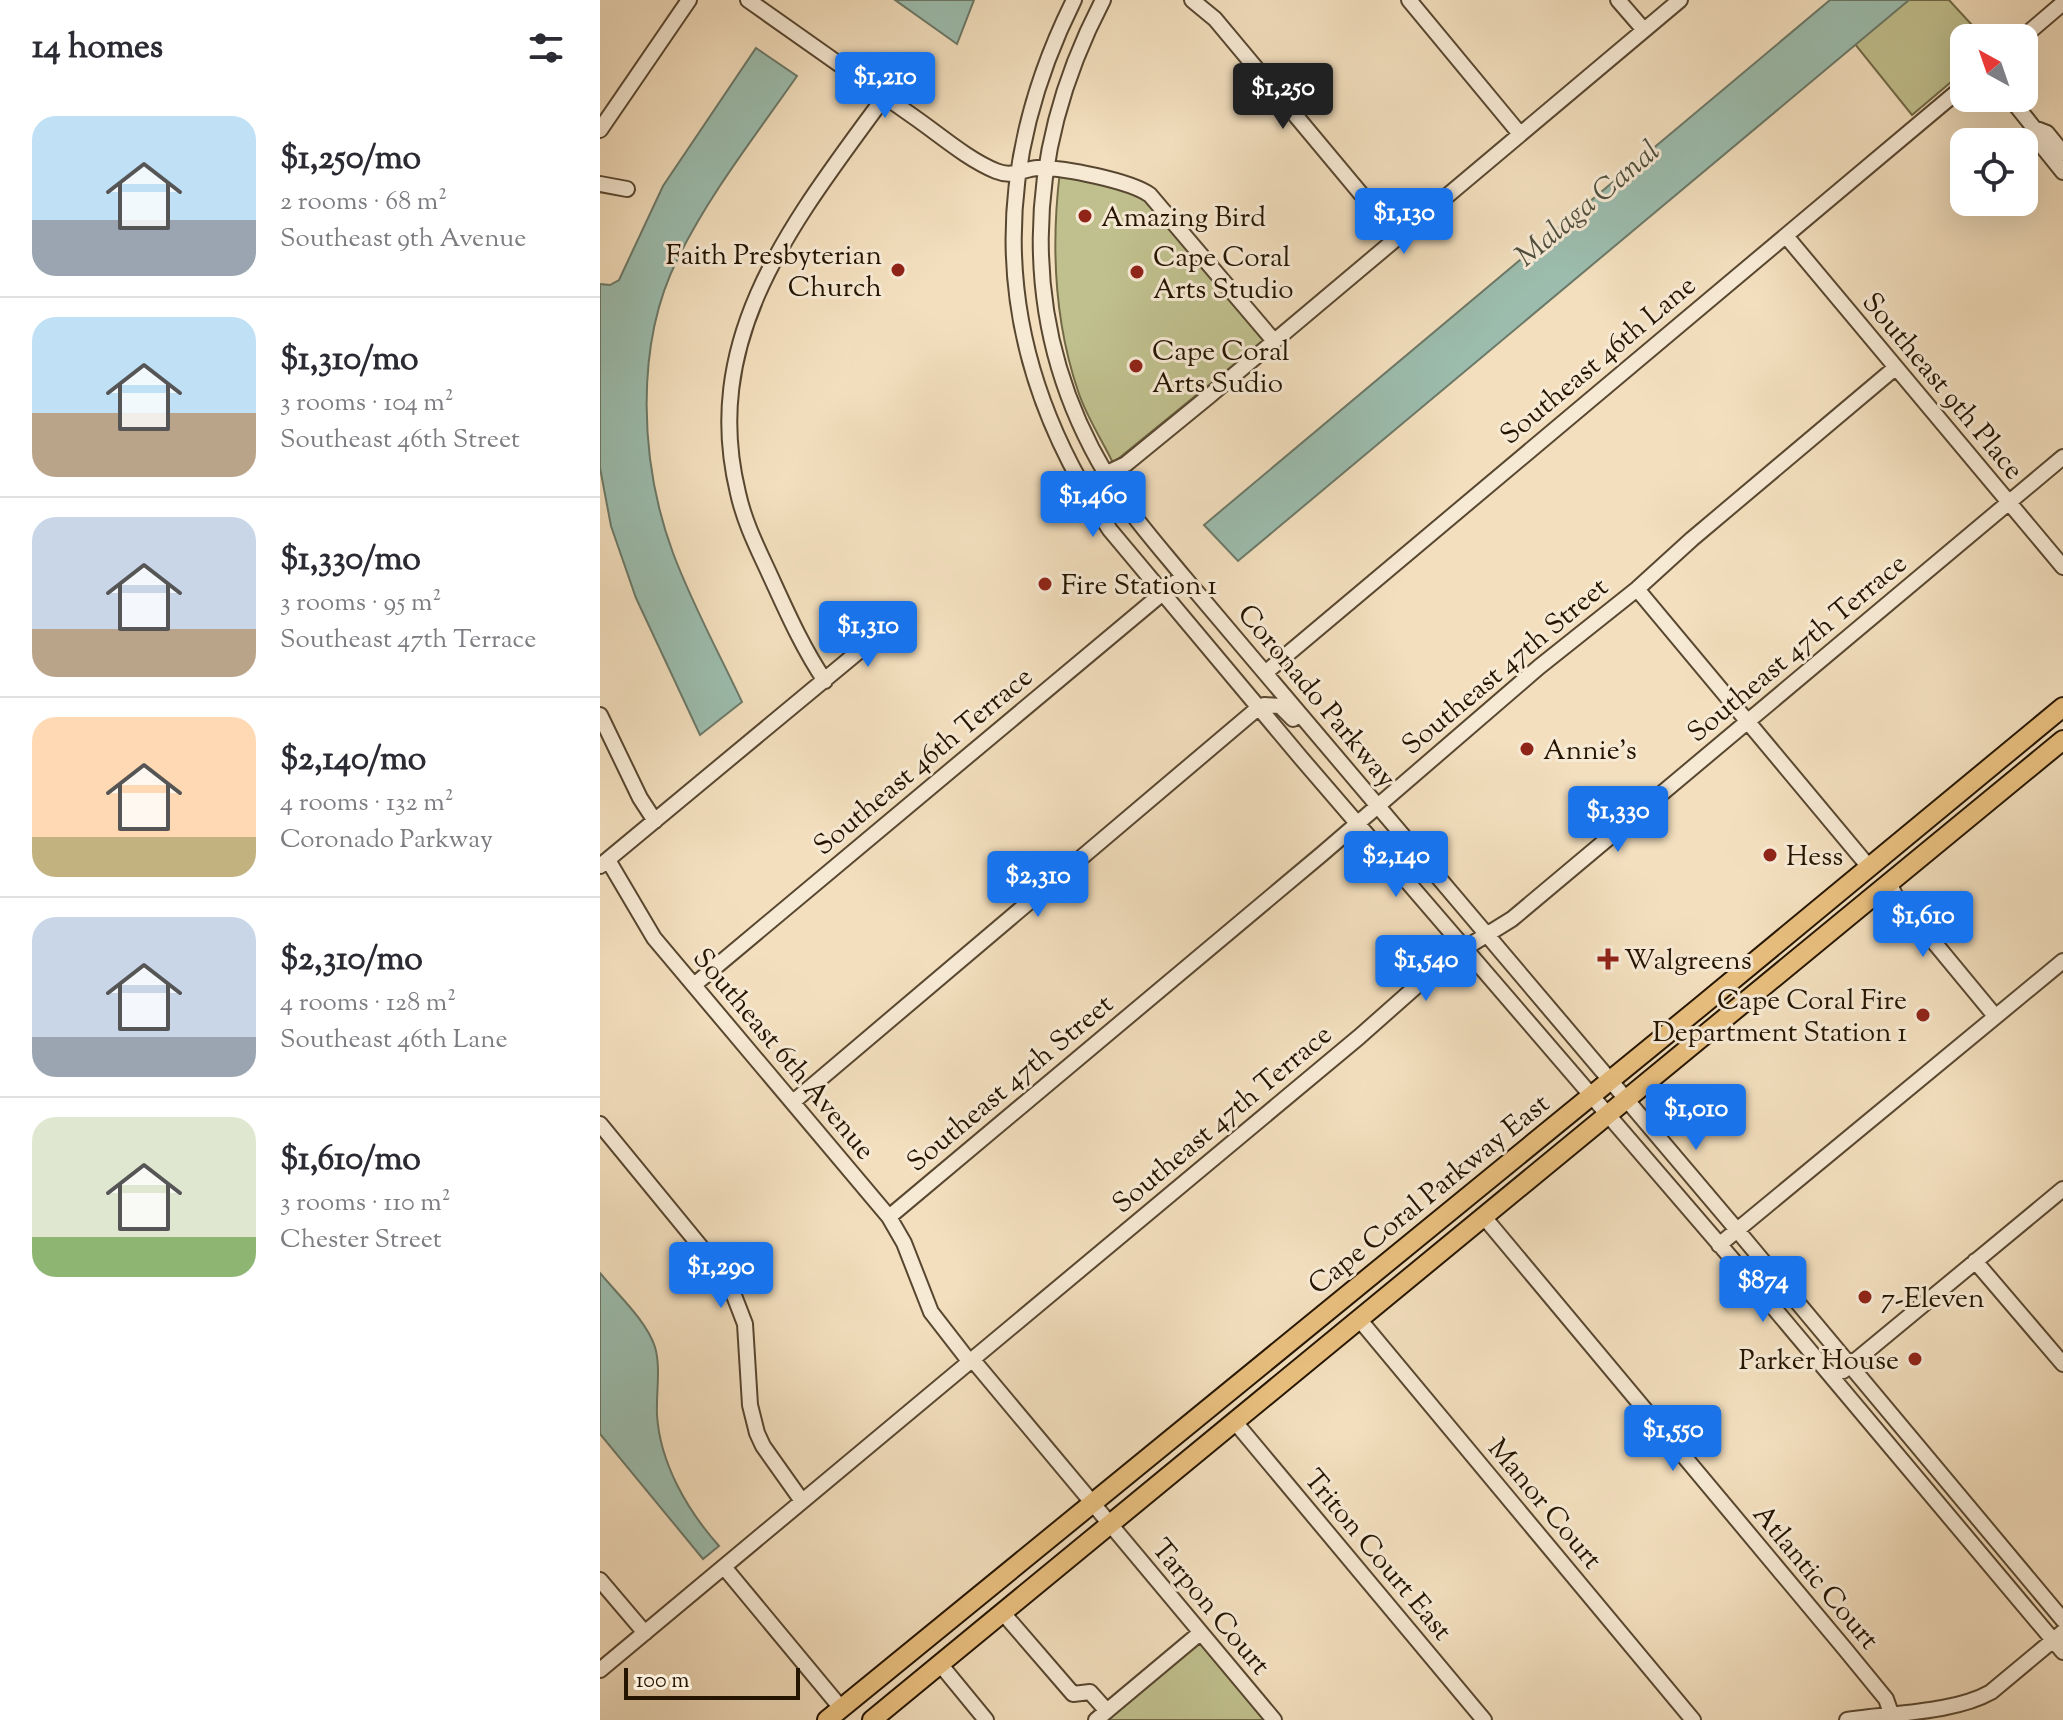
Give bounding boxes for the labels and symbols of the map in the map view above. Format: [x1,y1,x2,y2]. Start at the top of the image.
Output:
north arrow [1950,24,2038,112]
pin: $1,210 [820,52,950,120]
pin: $1,250 [1218,63,1348,131]
water label: Malaga Canal [1507,132,1670,278]
pin: $1,130 [1339,188,1469,256]
place label: Amazing Bird [1101,199,1266,239]
marker: Amazing Bird [1076,207,1094,225]
place label: Faith Presbyterian Church [666,237,882,309]
place label: Cape Coral Arts Studio [1153,239,1294,311]
marker: Faith Presbyterian Church [889,261,907,279]
marker: Cape Coral Arts Studio [1128,263,1146,281]
street label: Southeast 46th Lane [1492,267,1706,455]
street label: Southeast 9th Place [1851,285,2032,489]
place label: Cape Coral Arts Sudio [1152,333,1290,405]
marker: Cape Coral Arts Sudio [1127,357,1145,375]
pin: $1,460 [1028,471,1158,539]
street label: Southeast 47th Terrace [1679,545,1916,753]
place label: Fire Station 1 [1061,567,1217,607]
street label: Southeast 47th Street [1394,569,1618,766]
marker: Fire Station 1 [1036,575,1054,593]
street label: Coronado Parkway [1227,596,1405,798]
pin: $1,310 [803,601,933,669]
street label: Southeast 46th Terrace [806,658,1042,866]
place label: Annie's [1543,732,1637,772]
marker: Annie's [1518,740,1536,758]
pin: $1,330 [1553,786,1683,854]
pin: $2,140 [1331,831,1461,899]
place label: Hess [1786,838,1843,878]
marker: Hess [1761,846,1779,864]
pin: $2,310 [973,851,1103,919]
pin: $1,610 [1858,891,1988,959]
pin: $1,540 [1361,935,1491,1003]
street label: Southeast 6th Avenue [682,940,883,1170]
place label: Walgreens [1624,942,1752,982]
marker: Walgreens [1599,950,1617,968]
place label: Cape Coral Fire Department Station 1 [1653,982,1907,1054]
street label: Southeast 47th Street [899,986,1123,1183]
marker: Cape Coral Fire Department Station 1 [1914,1006,1932,1024]
street label: Southeast 47th Terrace [1104,1016,1341,1224]
pin: $1,010 [1631,1084,1761,1152]
street label: Cape Coral Parkway East [1301,1085,1560,1305]
pin: $1,290 [656,1242,786,1310]
pin: $874 [1716,1256,1810,1324]
place label: 7-Eleven [1881,1280,1985,1320]
marker: 7-Eleven [1856,1288,1874,1306]
place label: Parker House [1739,1342,1899,1382]
marker: Parker House [1906,1350,1924,1368]
pin: $1,550 [1608,1405,1738,1473]
street label: Manor Court [1477,1431,1611,1579]
street label: Triton Court East [1293,1462,1461,1651]
street label: Atlantic Court [1742,1497,1888,1659]
street label: Tarpon Court [1141,1531,1279,1685]
scale bar [624,1664,800,1700]

